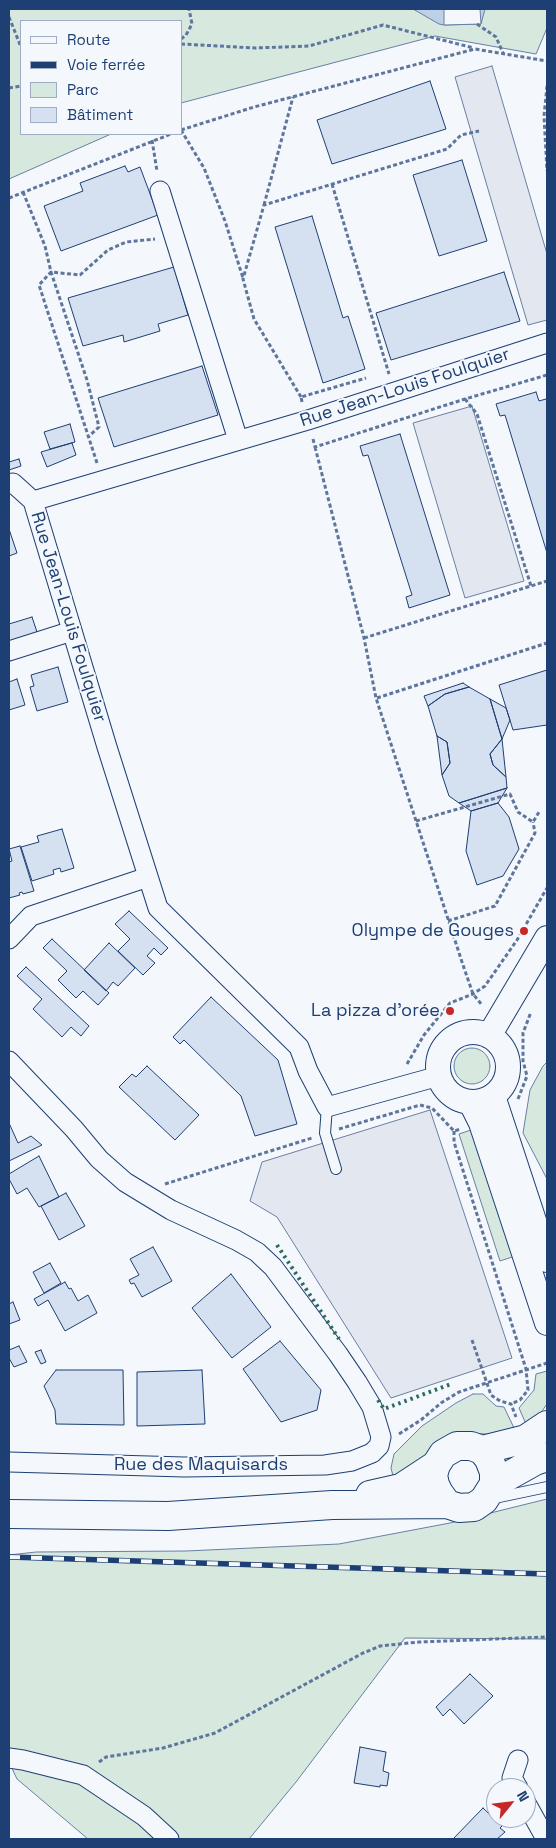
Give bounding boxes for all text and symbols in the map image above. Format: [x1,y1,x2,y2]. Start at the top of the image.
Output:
legend [20,20,182,135]
text: Route [67,30,110,49]
text: Voie ferrée [67,55,145,74]
text: Parc [67,80,99,99]
text: Bâtiment [67,105,133,124]
street label: Rue Jean-Louis Foulquier [297,344,513,432]
street label: Rue Jean-Louis Foulquier [26,509,110,725]
place label: Olympe de Gouges [352,920,514,942]
marker: Olympe de Gouges [518,925,530,937]
place label: La pizza d'orée [311,1000,440,1022]
marker: La pizza d'orée [444,1005,456,1017]
street label: Rue des Maquisards [114,1454,288,1476]
north arrow [486,1778,536,1828]
text: N [513,1788,533,1805]

